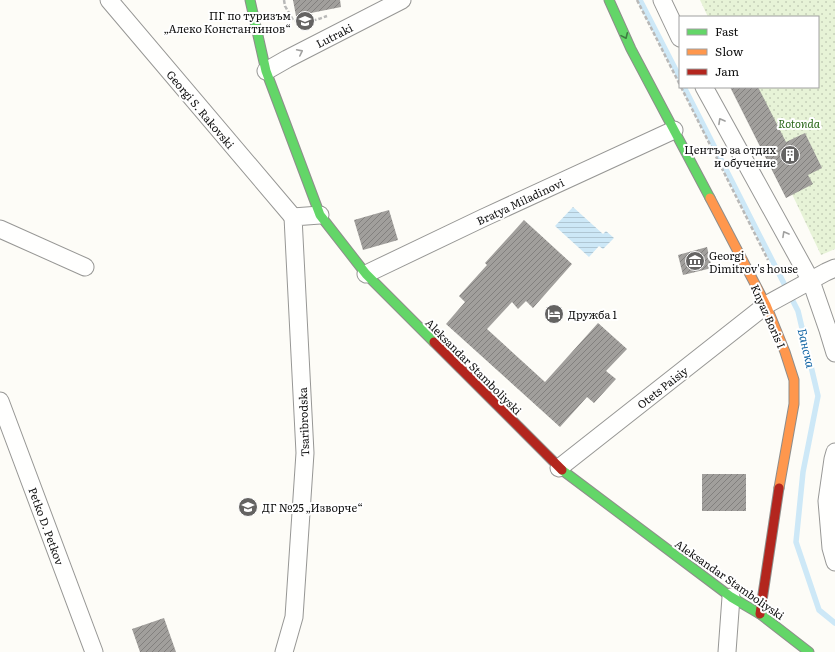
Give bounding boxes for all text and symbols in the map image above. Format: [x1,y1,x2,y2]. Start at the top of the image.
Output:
place label: ПГ по туризъм „Алеко Константинов“ [164,7,291,36]
school or university icon: ПГ по туризъм „Алеко Константинов“ [294,10,316,32]
legend [679,16,819,88]
street label: Lutraki [313,19,355,51]
text: Fast [715,22,739,40]
one-way arrow [620,31,628,39]
text: Slow [715,42,744,60]
one-way arrow [296,49,303,57]
text: Jam [715,62,740,80]
street label: Georgi S. Rakovski [163,66,239,152]
park label: Rotonda [778,115,821,131]
one-way arrow [719,118,726,125]
place label: Център за отдих и обучение [684,141,777,170]
building icon: Център за отдих и обучение [779,144,801,166]
street label: Bratya Miladinovi [474,174,567,228]
one-way arrow [782,231,789,238]
place label: Georgi Dimitrov's house [709,247,798,276]
museum icon: Georgi Dimitrov's house [684,250,706,272]
street label: Knyaz Boris I [748,281,790,351]
hotel icon: Дружба 1 [543,303,565,325]
place label: Дружба 1 [568,306,618,322]
street label: Aleksandar Stamboliyski [422,314,526,418]
water label: Банска [794,326,820,370]
street label: Otets Paisiy [633,362,691,412]
street label: Tsaribrodska [294,387,312,457]
street label: Petko D. Petkov [25,485,69,568]
school or university icon: ДГ №25 „Изворче“ [237,496,259,518]
place label: ДГ №25 „Изворче“ [262,499,363,515]
street label: Aleksandar Stamboliyski [672,535,788,623]

